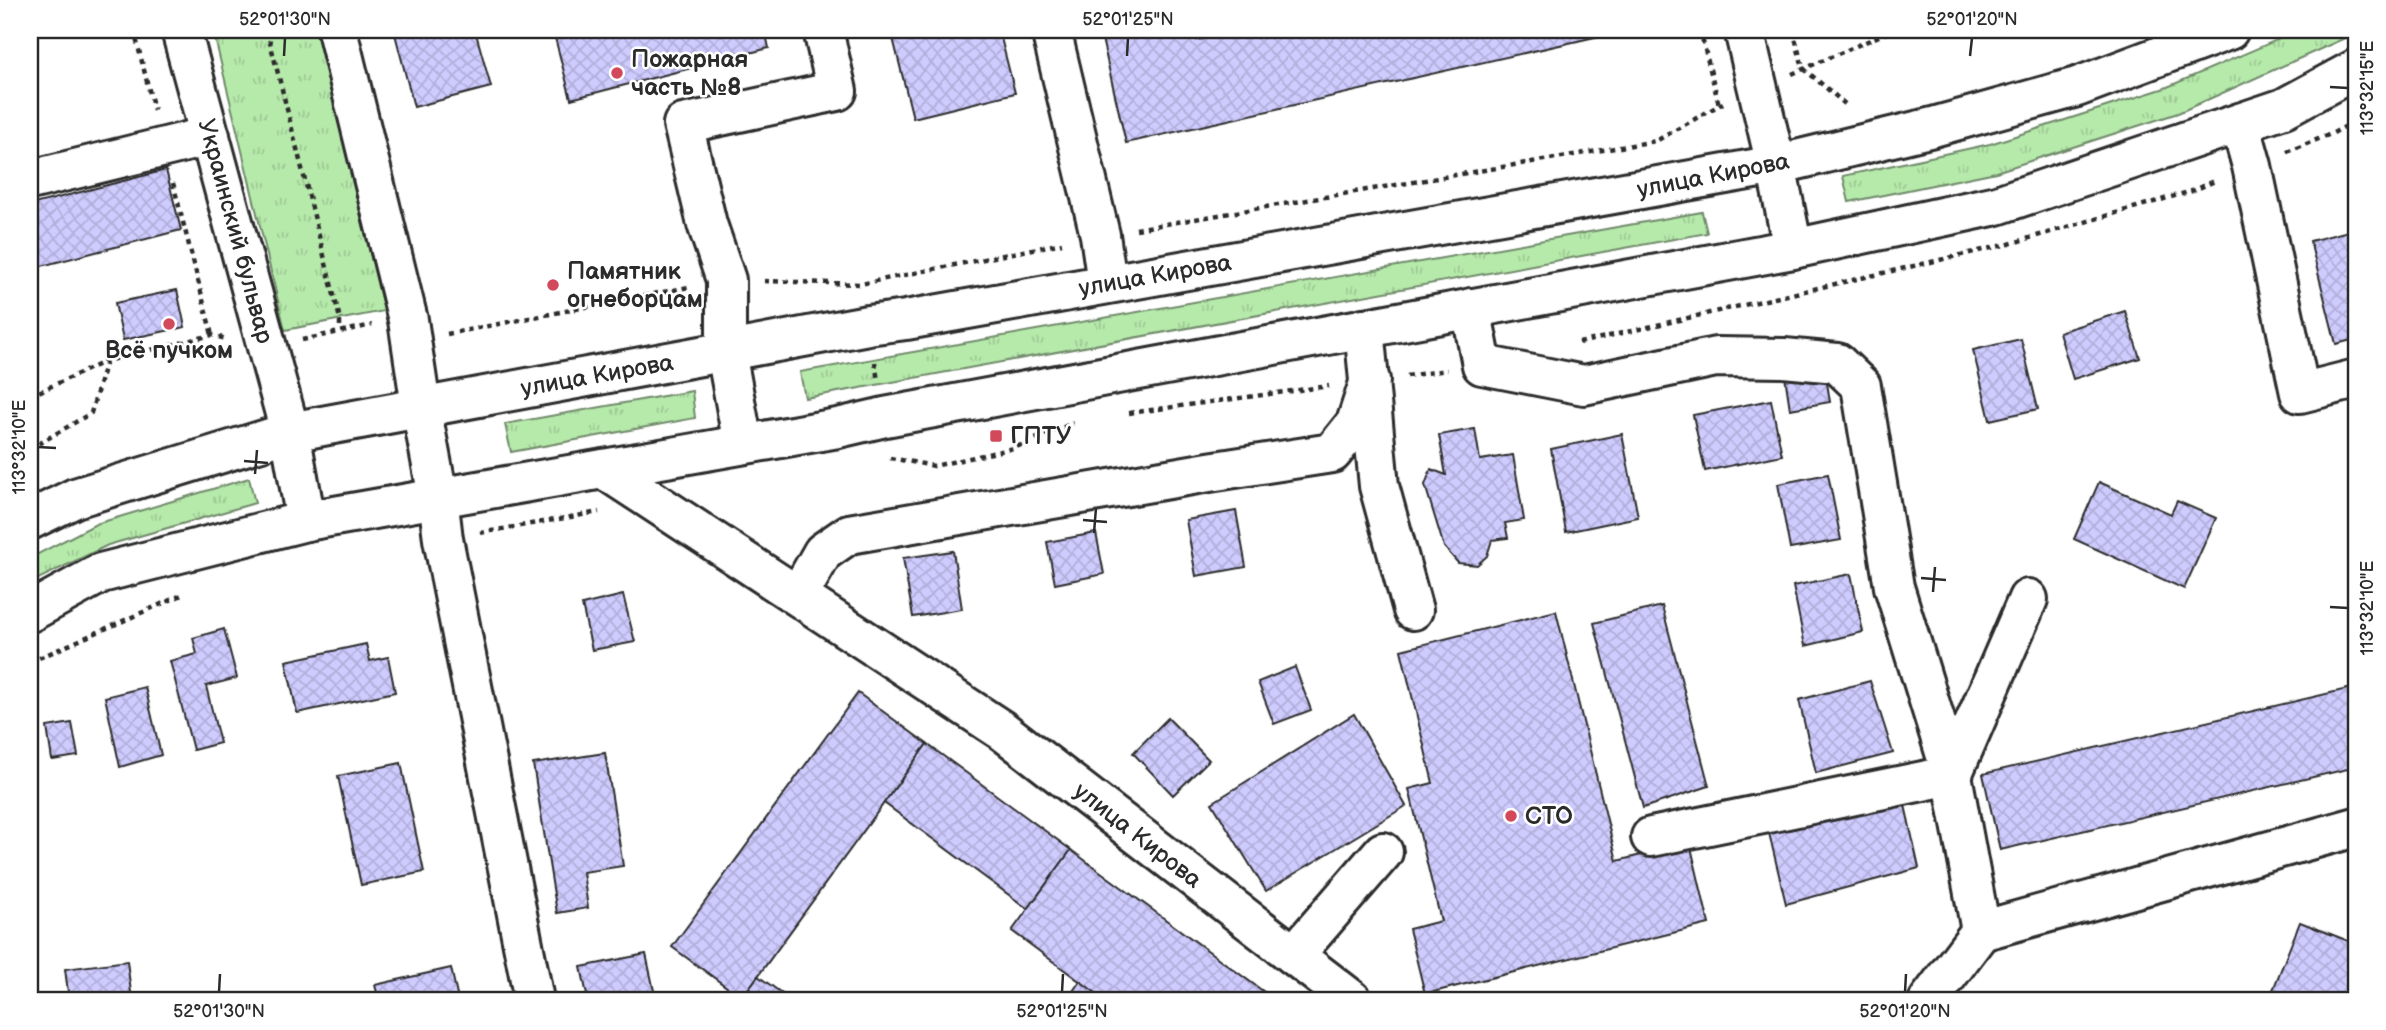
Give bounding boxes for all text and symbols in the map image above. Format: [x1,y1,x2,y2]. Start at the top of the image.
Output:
text: 52°01'30"N [239,9,331,30]
text: 52°01'25"N [1082,9,1174,30]
text: 52°01'20"N [1926,9,2018,30]
text: 113°32'15"E [2357,41,2378,135]
place label: Пожарная часть №8 [631,45,748,102]
marker: Пожарная часть №8 [609,65,625,81]
street label: Украинский бульвар [192,116,280,347]
street label: улица Кирова [1634,147,1792,204]
street label: улица Кирова [1076,248,1234,303]
place label: Памятник огнеборцам [567,257,703,314]
marker: Памятник огнеборцам [545,277,561,293]
marker: Всё пучком [161,316,177,332]
place label: Всё пучком [105,336,233,365]
street label: улица Кирова [518,348,676,403]
text: 113°32'10"E [9,399,30,494]
place label: ГПТУ [1010,422,1071,451]
marker: ГПТУ [988,428,1004,444]
text: 113°32'10"E [2357,560,2378,655]
street label: улица Кирова [1068,776,1208,894]
place label: СТО [1525,802,1573,831]
marker: СТО [1503,808,1519,824]
text: 52°01'30"N [173,1001,265,1022]
text: 52°01'25"N [1016,1001,1108,1022]
text: 52°01'20"N [1859,1001,1951,1022]

